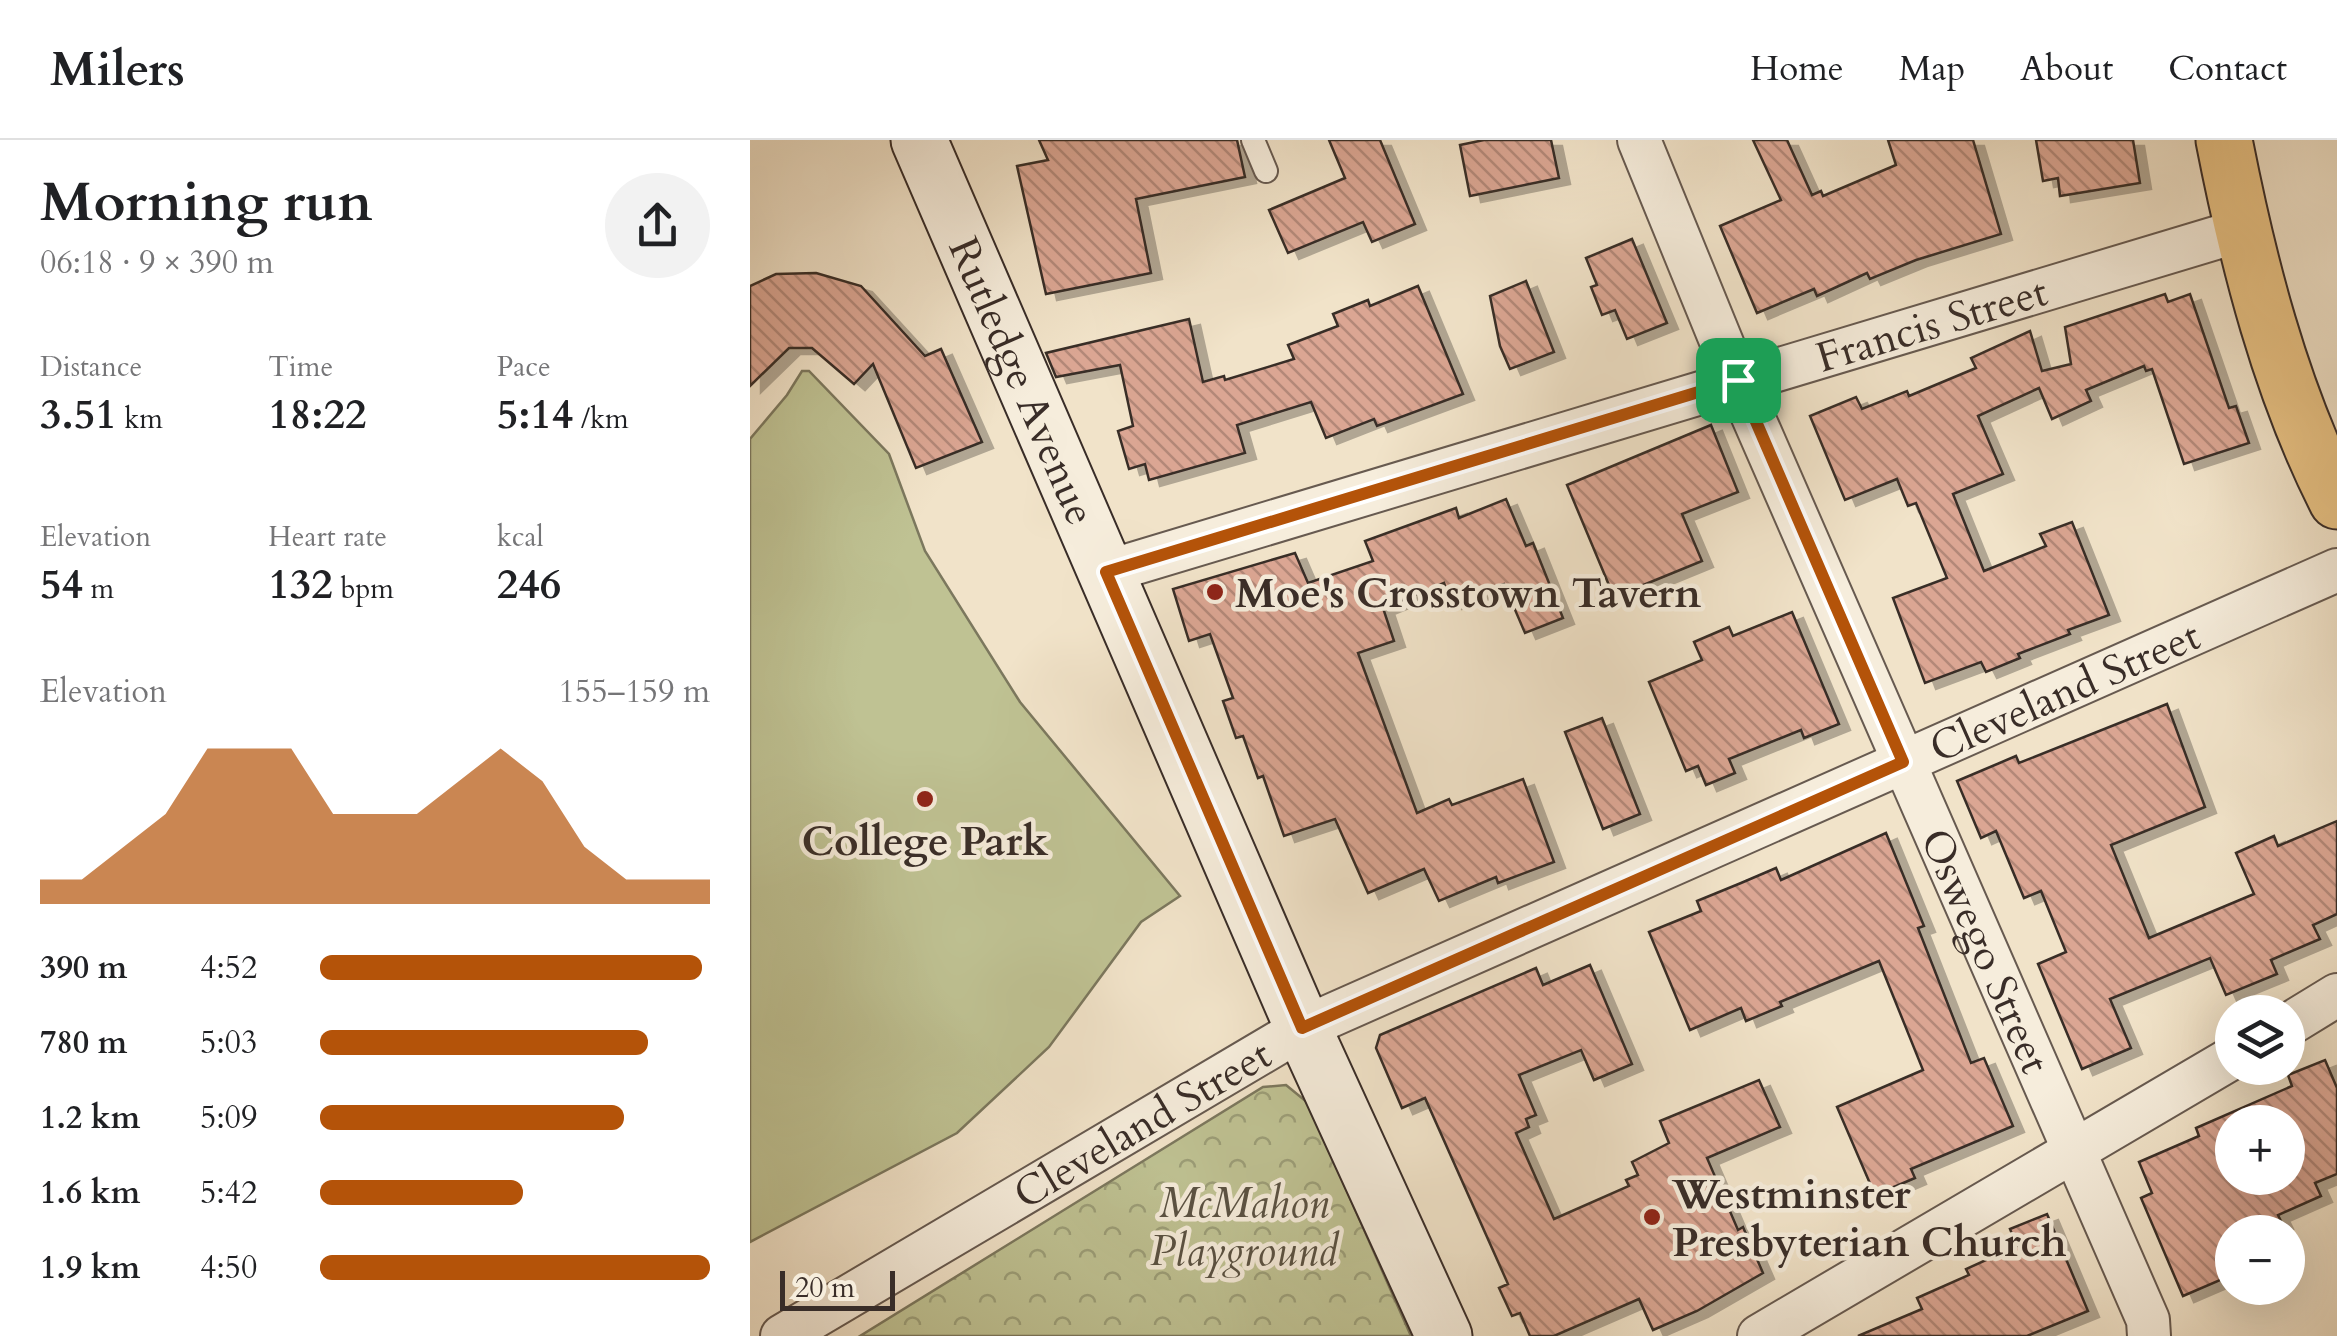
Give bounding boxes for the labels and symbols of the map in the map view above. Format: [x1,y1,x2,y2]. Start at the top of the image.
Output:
street label: Rutledge Avenue [934,229,1109,534]
street label: Francis Street [1809,263,2054,387]
pin [1696,338,1781,423]
place label: Moe's Crosstown Tavern [1235,565,1701,622]
marker: Moe's Crosstown Tavern [1204,581,1226,603]
street label: Cleveland Street [1921,607,2209,777]
marker: College Park [914,788,936,810]
place label: College Park [802,813,1048,870]
street label: Oswego Street [1907,820,2064,1083]
street label: Cleveland Street [1003,1026,1282,1223]
place label: Westminster Presbyterian Church [1671,1166,2067,1271]
park label: McMahon Playground [1150,1175,1340,1280]
marker: Westminster Presbyterian Church [1641,1206,1663,1228]
scale bar [780,1266,895,1310]

